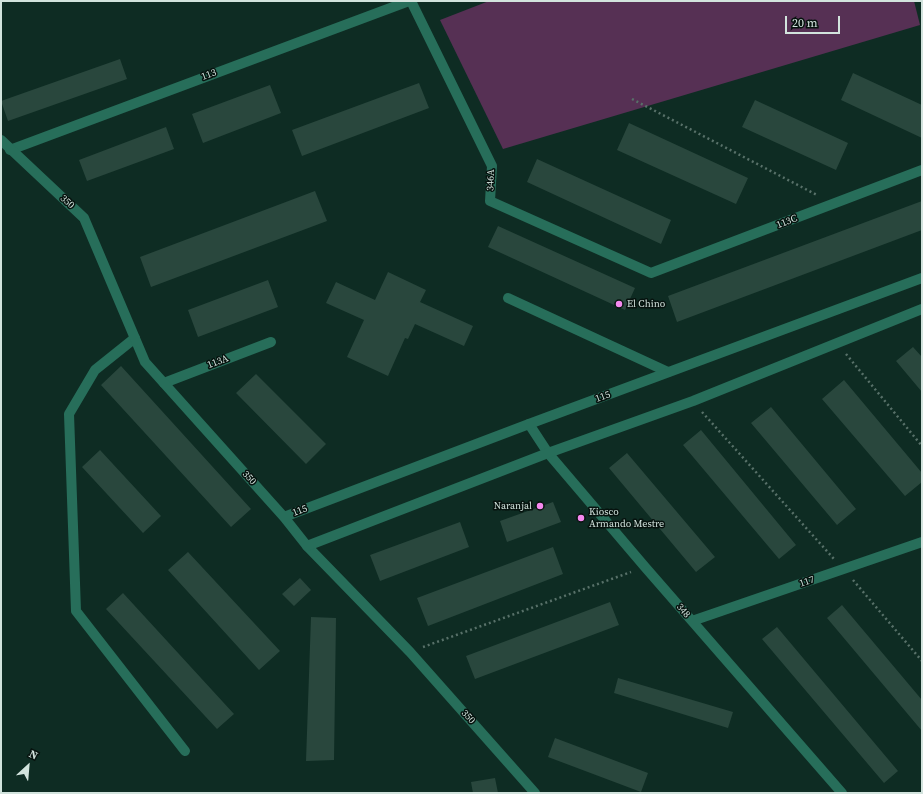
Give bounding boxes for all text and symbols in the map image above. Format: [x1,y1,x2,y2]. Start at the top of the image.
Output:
scale bar [787,8,842,34]
text: 20 m [792,15,818,31]
street label: 113 [200,67,218,83]
street label: 346A [485,169,497,191]
street label: 350 [57,193,77,211]
street label: 113C [775,213,799,231]
place label: El Chino [627,298,665,310]
marker: El Chino [614,299,624,309]
street label: 113A [206,353,230,371]
street label: 115 [594,389,612,405]
street label: 350 [240,468,258,488]
place label: Naranjal [494,500,532,512]
marker: Naranjal [535,501,545,511]
street label: 115 [291,503,309,519]
place label: Kiosco Armando Mestre [589,506,664,530]
marker: Kiosco Armando Mestre [576,513,586,523]
street label: 117 [798,574,816,590]
street label: 348 [674,601,692,621]
street label: 350 [459,707,477,727]
north arrow [8,746,48,786]
text: N [27,746,40,763]

